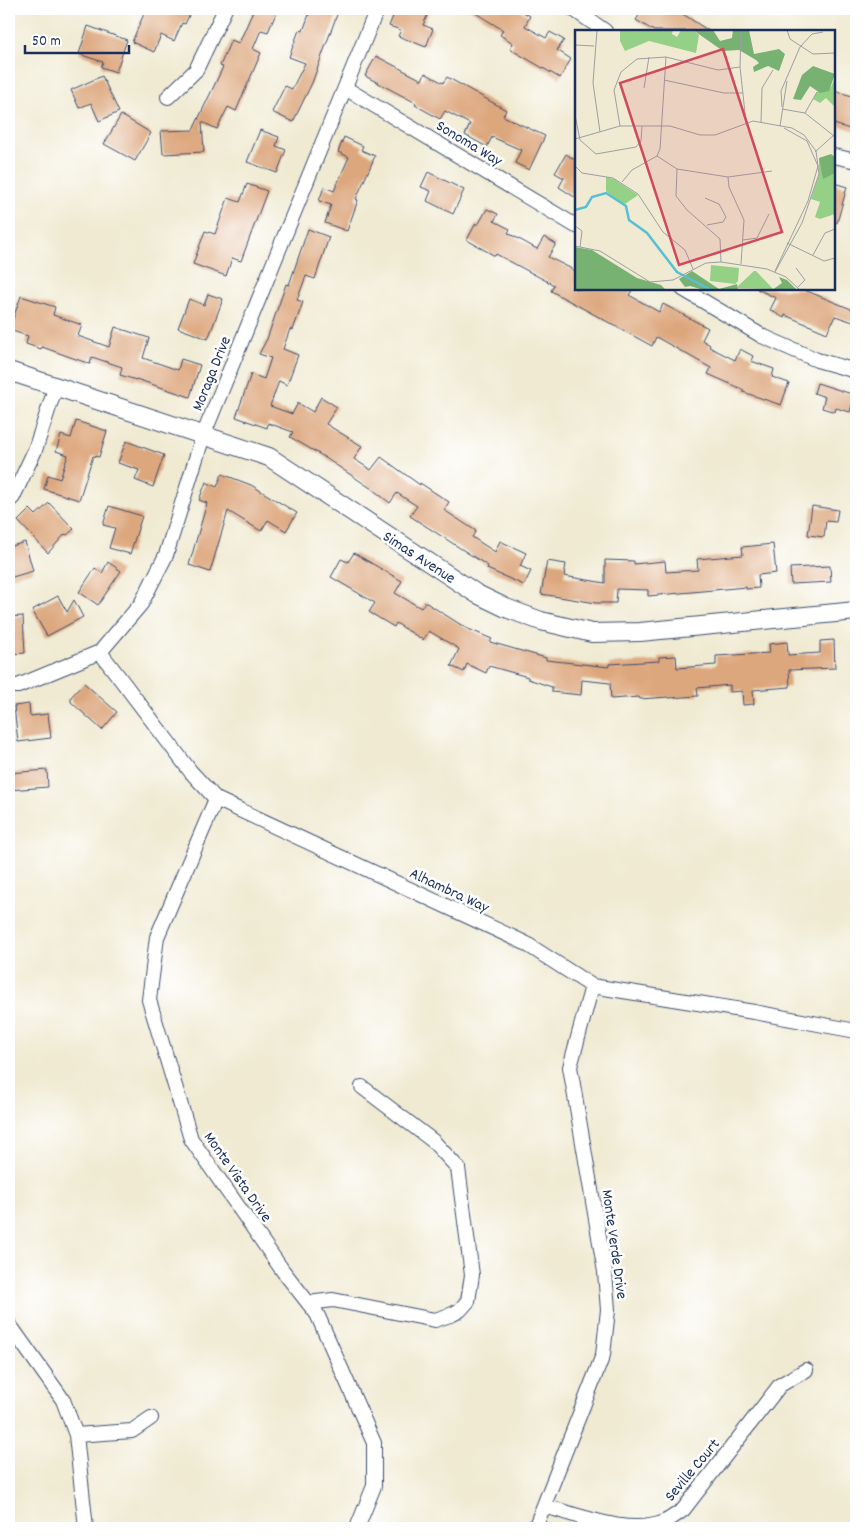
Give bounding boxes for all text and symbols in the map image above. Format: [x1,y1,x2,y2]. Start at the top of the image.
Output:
scale bar [25,22,129,54]
inset map [575,30,835,290]
text: 50 m [32,31,61,53]
street label: Sonoma Way [431,115,507,173]
street label: Moraga Drive [187,333,238,415]
street label: Simas Avenue [378,526,460,590]
street label: Alhambra Way [405,863,493,920]
street label: Monte Vista Drive [197,1128,277,1227]
street label: Monte Verde Drive [594,1188,633,1301]
street label: Seville Court [660,1434,726,1507]

